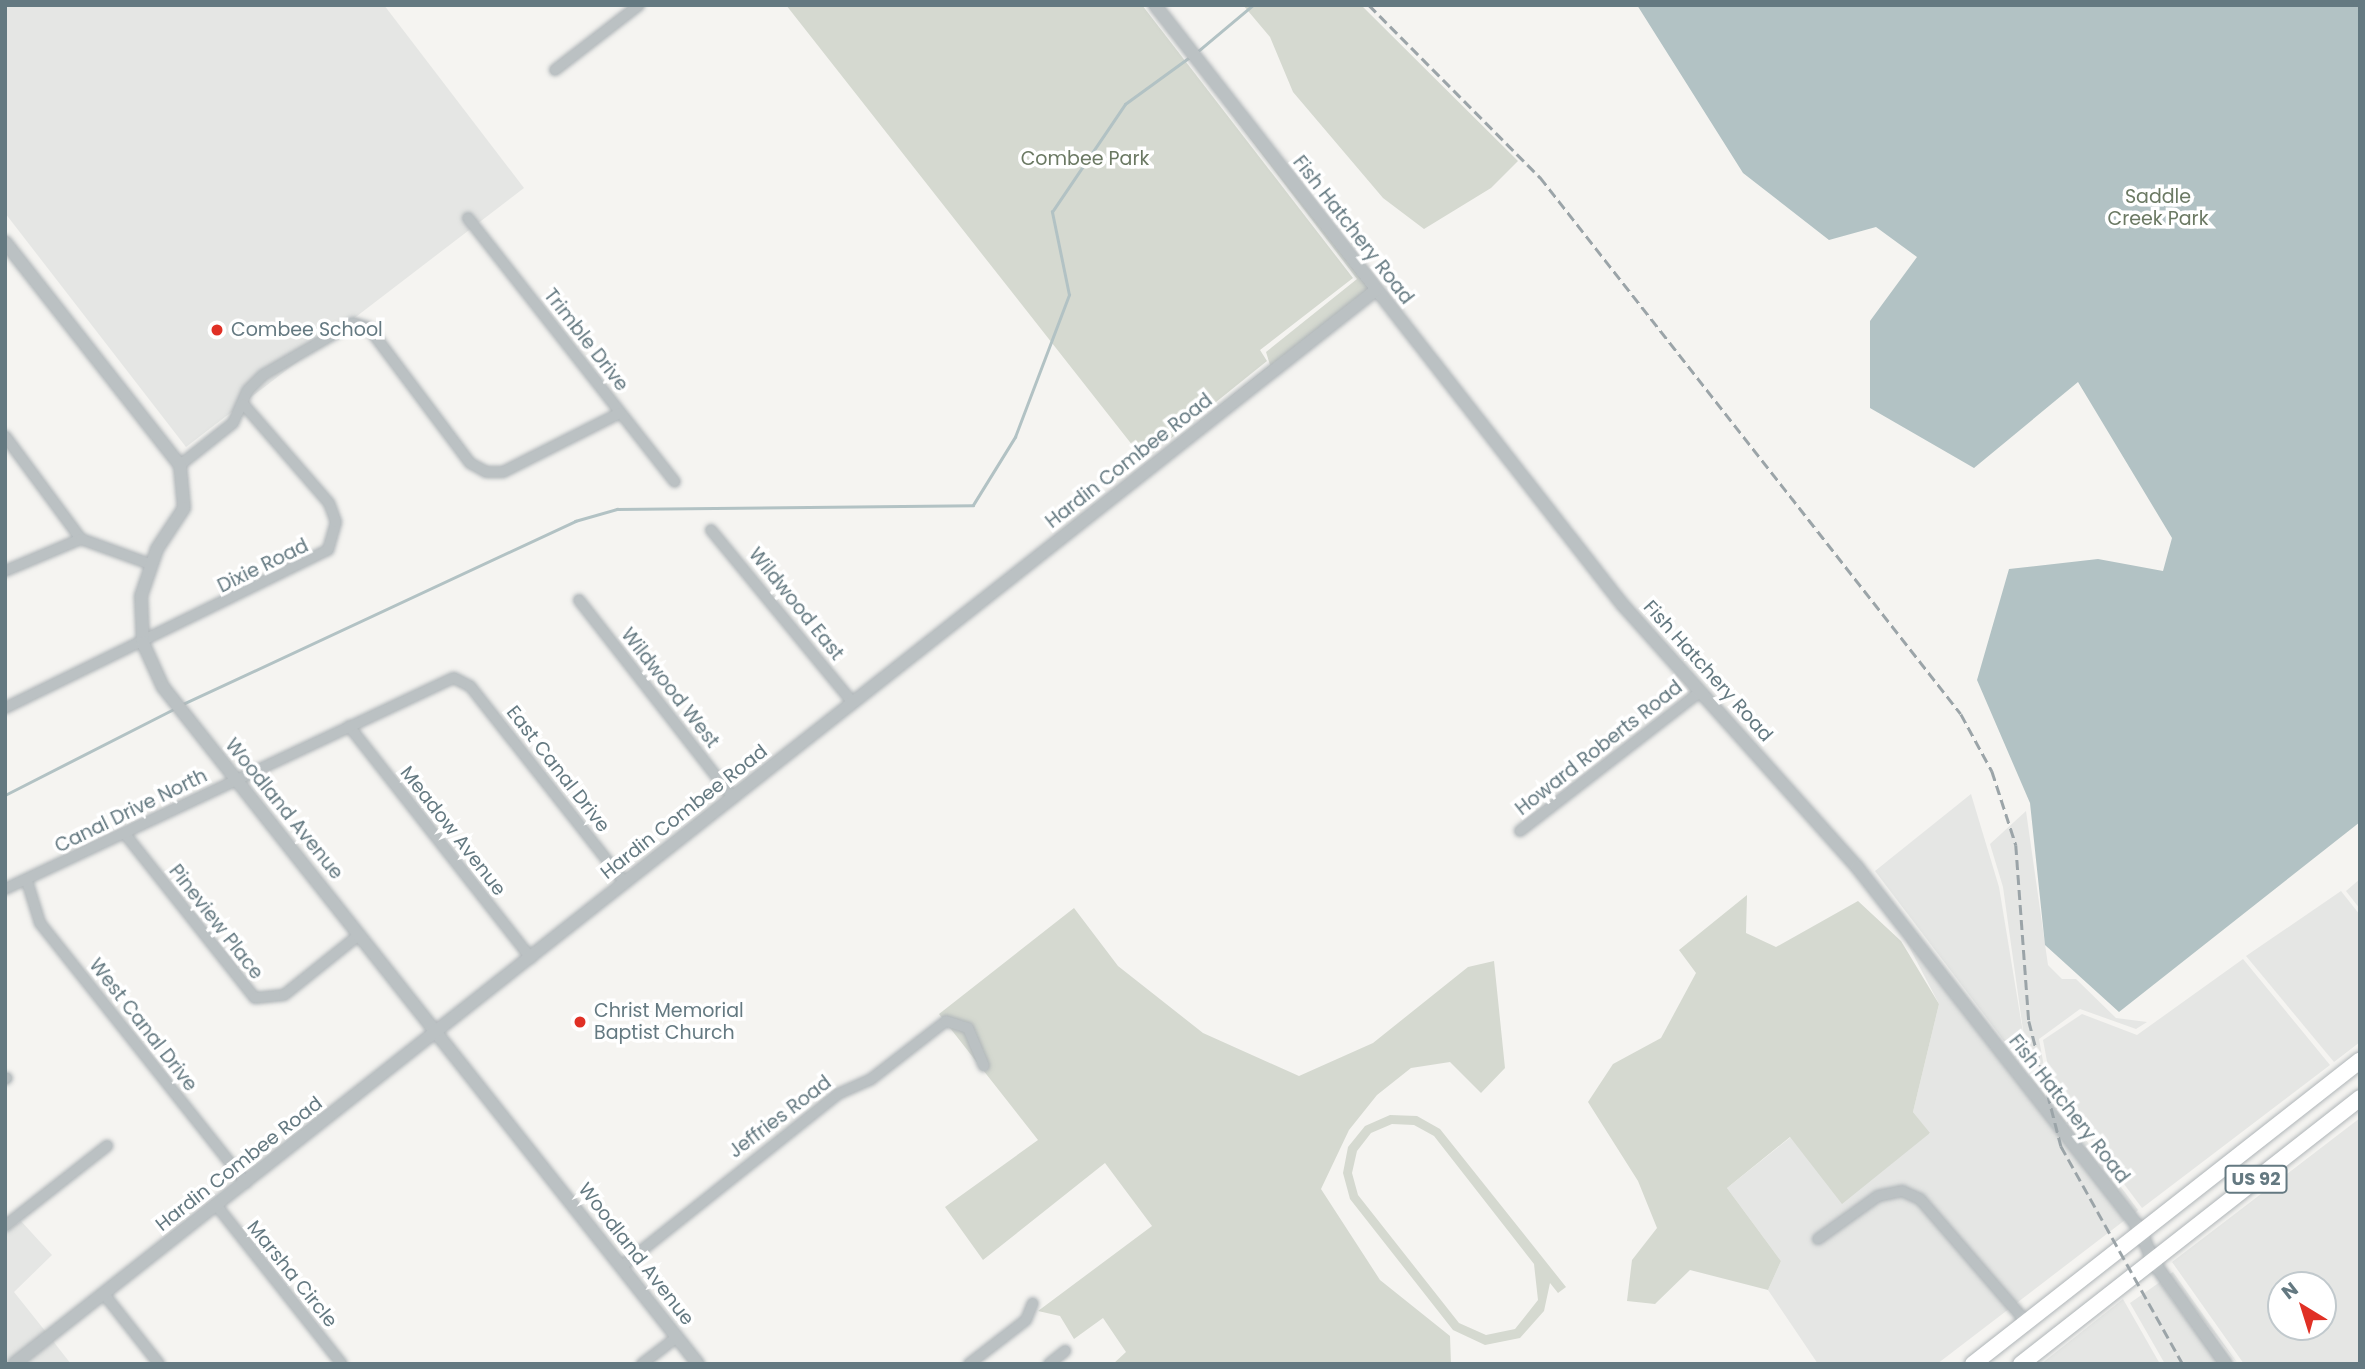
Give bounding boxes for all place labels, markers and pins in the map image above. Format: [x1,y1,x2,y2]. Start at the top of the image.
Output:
place label: Combee School [231,319,383,341]
marker: Combee School [209,322,225,338]
place label: Christ Memorial Baptist Church [594,1000,744,1044]
marker: Christ Memorial Baptist Church [572,1014,588,1030]

